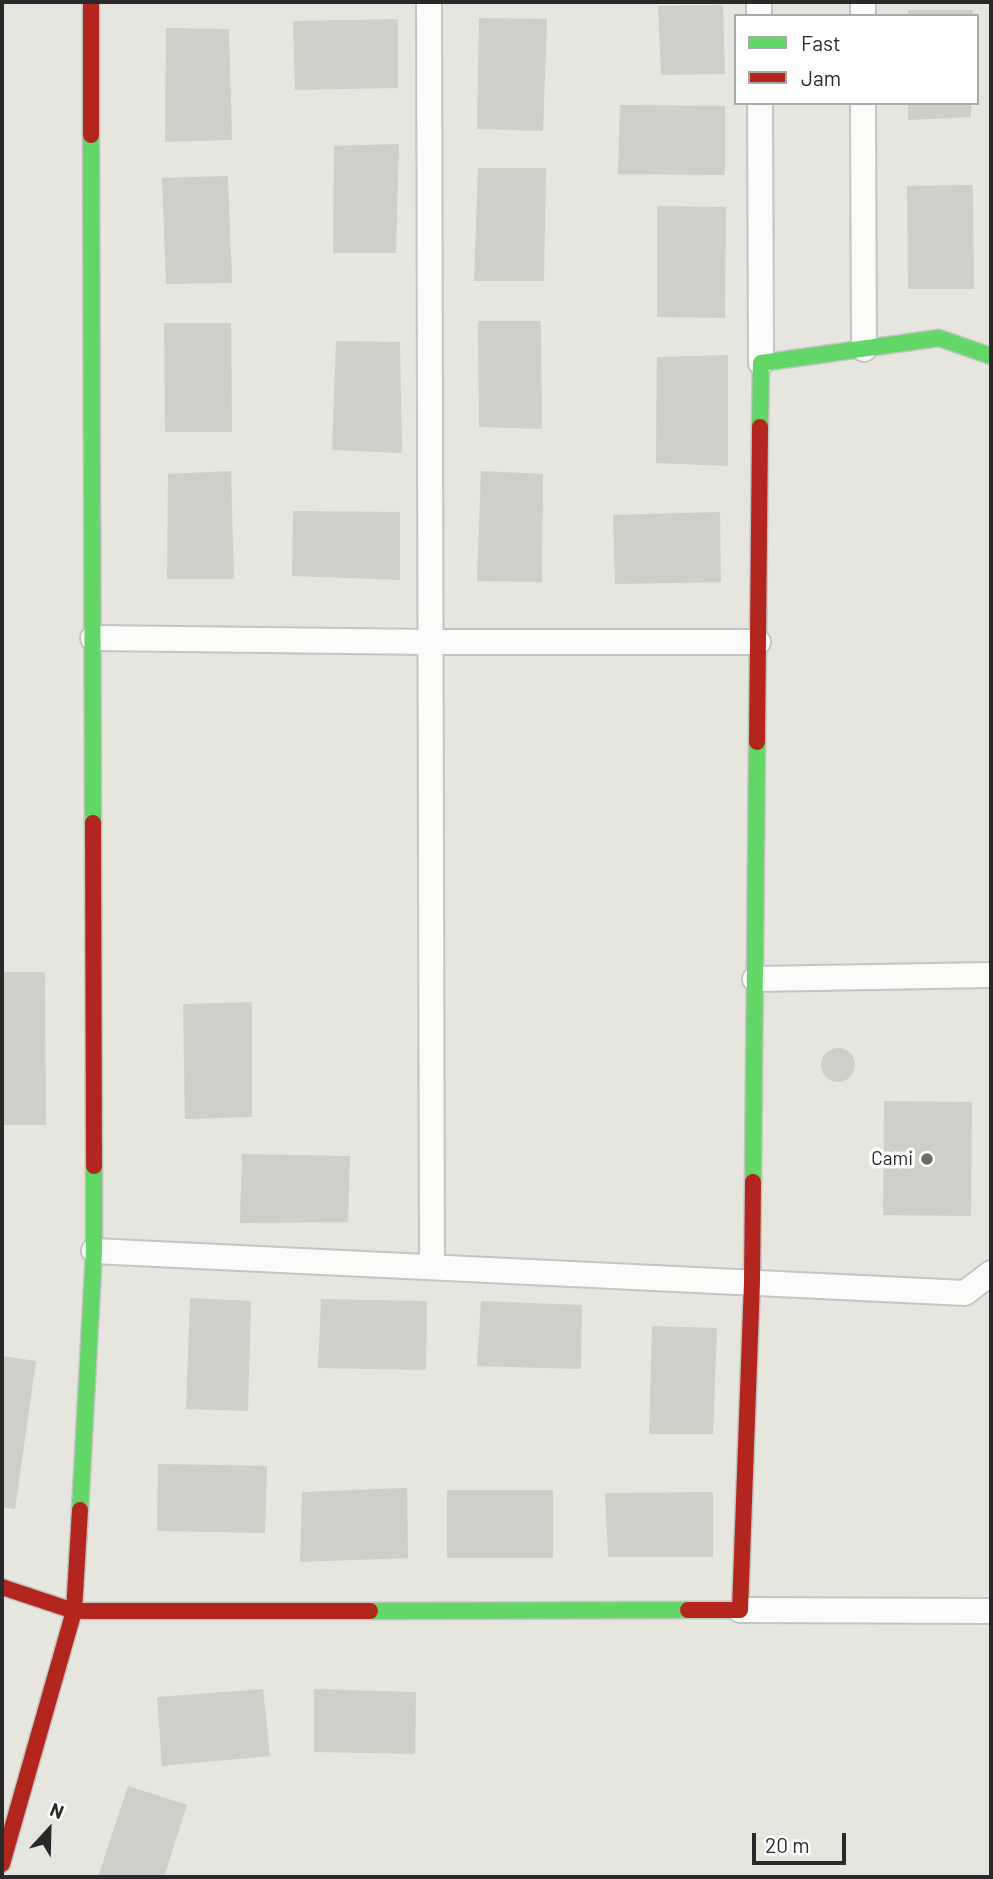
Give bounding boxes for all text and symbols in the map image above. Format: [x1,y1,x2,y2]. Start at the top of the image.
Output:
legend [734,14,979,105]
text: Fast [801,30,841,55]
text: Jam [801,65,841,90]
place label: Cami [871,1148,913,1170]
marker: Cami [919,1151,935,1167]
north arrow [14,1795,84,1865]
text: N [47,1797,67,1823]
scale bar [755,1820,850,1864]
text: 20 m [765,1832,810,1857]

